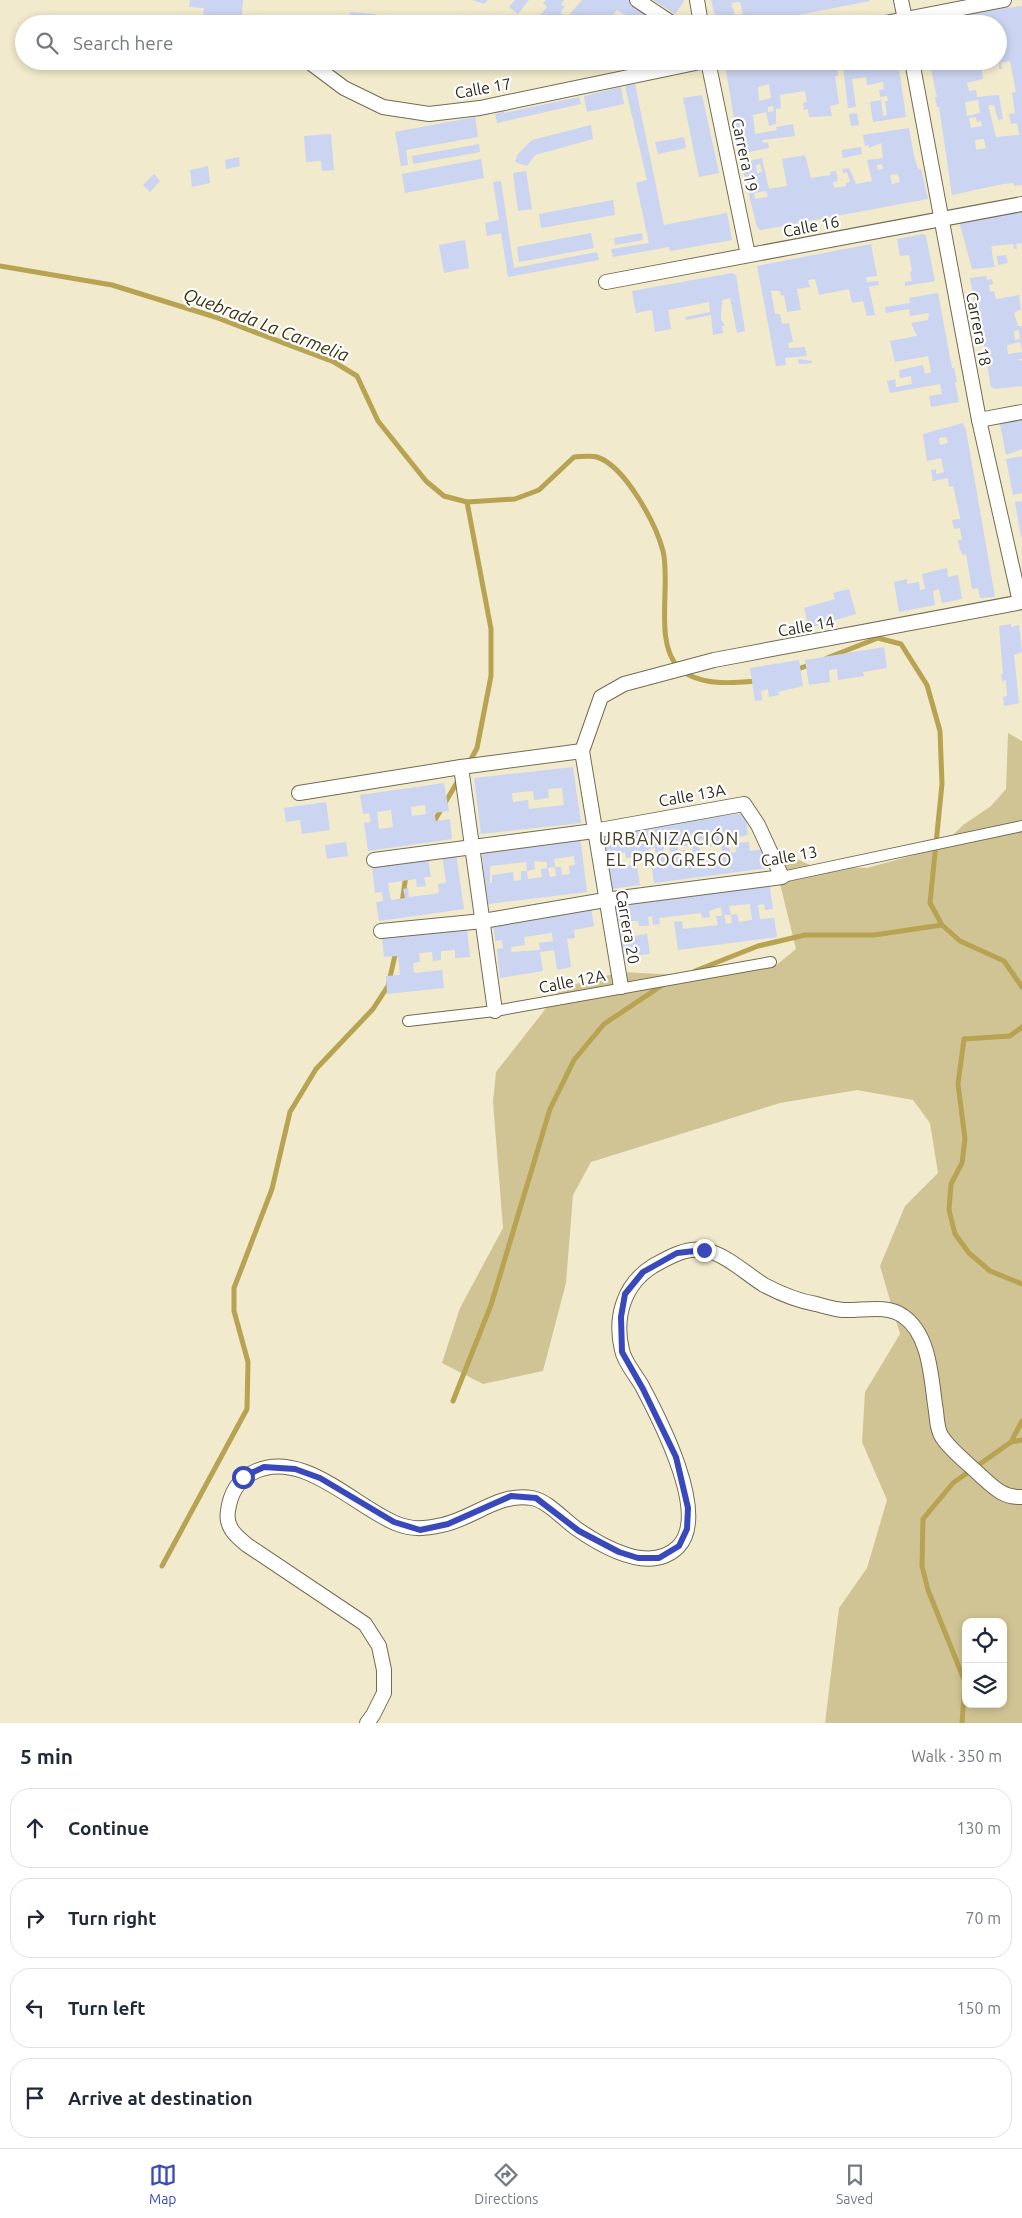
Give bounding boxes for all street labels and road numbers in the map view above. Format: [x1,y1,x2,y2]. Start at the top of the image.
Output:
street label: Calle 17 [453,74,513,102]
street label: Carrera 19 [728,116,762,194]
street label: Calle 16 [781,212,841,240]
street label: Carrera 18 [963,290,995,368]
street label: Calle 14 [776,612,836,640]
street label: Calle 13A [657,780,727,810]
street label: Calle 13 [759,842,819,870]
street label: Carrera 20 [613,889,643,965]
street label: Calle 12A [537,966,607,996]

